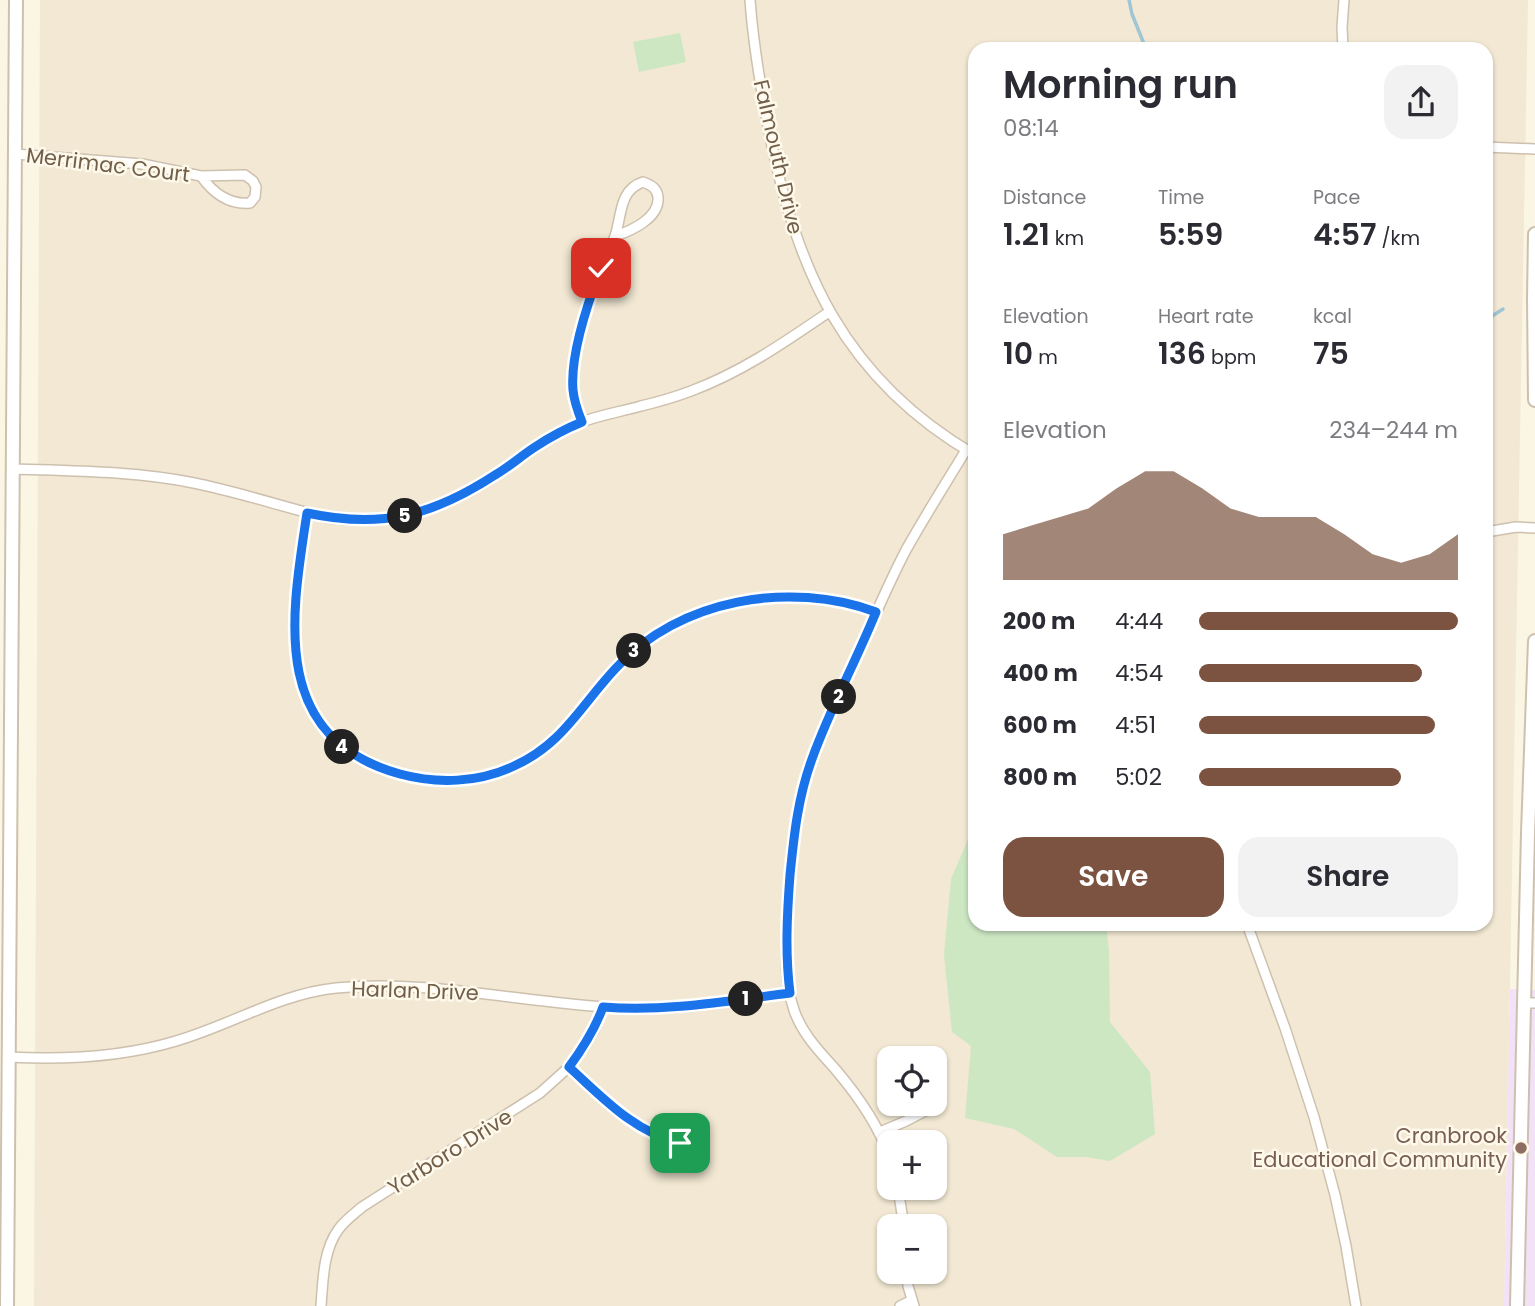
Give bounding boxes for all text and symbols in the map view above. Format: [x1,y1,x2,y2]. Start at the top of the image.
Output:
text: Morning run [1003,58,1238,111]
button: share [1384,65,1458,139]
street label: Falmouth Drive [747,77,810,237]
text: 08:14 [1003,112,1059,144]
street label: Merrimac Court [25,140,192,189]
text: Distance [1003,184,1086,211]
text: Time [1158,184,1204,211]
text: Pace [1313,184,1360,211]
text: 1.21 [1003,213,1050,256]
text: 5:59 [1158,213,1223,256]
text: 4:57 [1313,213,1376,256]
text: km [1050,225,1084,252]
text: /km [1376,225,1420,252]
pin [571,238,631,298]
icon: check [582,249,620,287]
text: Elevation [1003,303,1089,330]
text: Heart rate [1158,303,1253,330]
text: kcal [1313,303,1352,330]
text: 10 [1003,332,1033,375]
text: 136 [1158,332,1206,375]
text: 75 [1313,332,1349,375]
text: m [1033,344,1058,371]
text: bpm [1206,344,1256,371]
text: Elevation [1003,414,1107,446]
text: 234–244 m [1329,414,1458,446]
pin: 5 [388,498,422,534]
text: 5 [398,502,411,529]
text: 200 m [1003,605,1075,637]
text: 4:44 [1115,605,1163,637]
pin: 3 [616,634,652,668]
text: 3 [628,637,639,664]
text: 400 m [1003,657,1078,689]
text: 4:54 [1115,657,1163,689]
pin: 2 [822,680,856,714]
text: 2 [833,683,844,710]
text: 600 m [1003,709,1077,741]
text: 4:51 [1115,709,1156,741]
pin: 4 [324,730,360,764]
text: 4 [335,733,348,760]
text: 800 m [1003,761,1077,793]
text: 5:02 [1115,761,1162,793]
button: Save [1003,837,1224,917]
button: Share [1238,837,1458,917]
street label: Harlan Drive [351,974,479,1007]
pin: 1 [728,982,764,1016]
text: 1 [742,985,749,1012]
map controls [877,1046,947,1284]
button: locate [877,1046,947,1116]
street label: Yarboro Drive [382,1102,517,1201]
pin [650,1113,710,1173]
place label: Cranbrook Educational Community [1253,1121,1507,1174]
icon: arrive [661,1124,699,1162]
button: + [877,1130,947,1200]
marker: Cranbrook Educational Community [1513,1140,1529,1156]
button: − [877,1214,947,1284]

